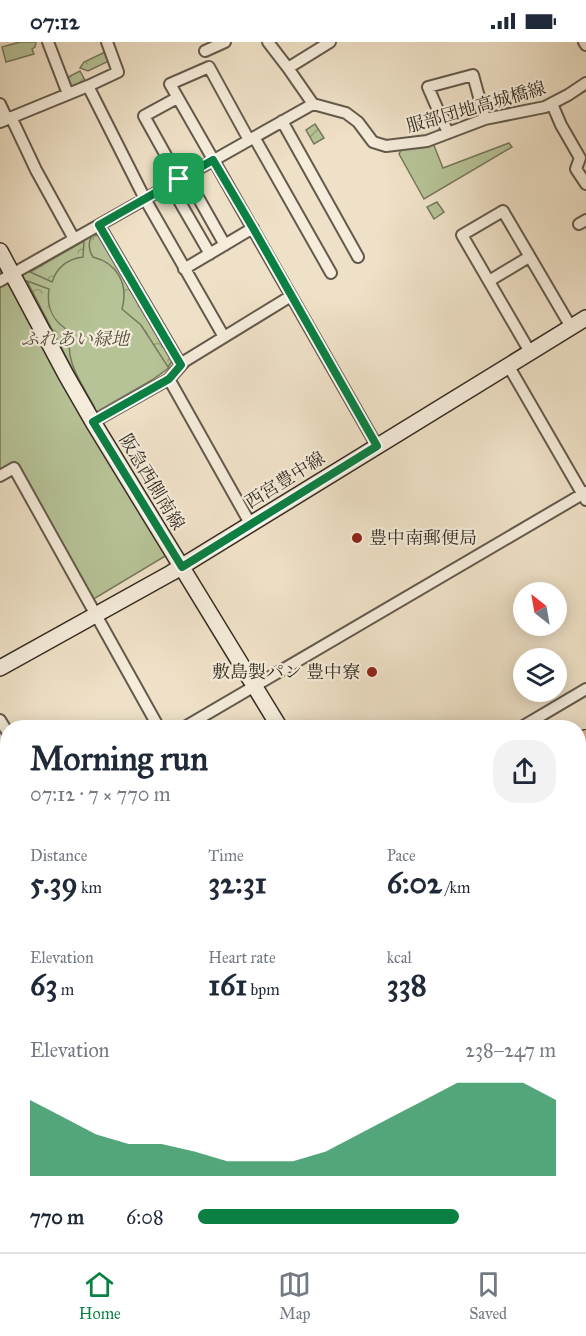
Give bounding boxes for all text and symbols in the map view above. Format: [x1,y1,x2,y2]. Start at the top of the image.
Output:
text: 07:12 [30,8,80,35]
street label: 服部団地高城橋線 [404,77,548,137]
pin [153,153,204,204]
icon: arrive [162,162,195,195]
park label: ふれあい緑地 [21,328,131,350]
street label: 阪急西側南線 [115,430,189,534]
street label: 西宮豊中線 [241,447,329,513]
place label: 豊中南郵便局 [369,527,477,549]
marker: 豊中南郵便局 [350,531,364,545]
north arrow [513,582,567,636]
map controls [513,582,567,702]
button: layers [513,648,567,702]
place label: 敷島製パン 豊中寮 [212,661,360,683]
marker: 敷島製パン 豊中寮 [365,665,379,679]
text: Morning run [30,739,208,779]
button: share [493,740,556,803]
text: 07:12 · 7 × 770 m [30,782,171,806]
text: Distance [30,846,87,865]
text: Time [208,846,244,865]
text: Pace [387,846,416,865]
text: 5.39 [30,865,78,901]
text: 32:31 [208,865,267,901]
text: 6:02 [387,865,442,901]
text: km [78,878,102,897]
text: /km [442,878,470,897]
text: Elevation [30,948,94,967]
text: Heart rate [208,948,276,967]
text: kcal [387,948,412,967]
text: 63 [30,967,57,1003]
text: 161 [208,967,247,1003]
text: 338 [387,967,427,1003]
text: m [57,980,74,999]
text: bpm [247,980,280,999]
text: Elevation [30,1038,109,1062]
text: 238–247 m [465,1038,556,1062]
text: 770 m [30,1205,84,1229]
text: 6:08 [126,1205,164,1229]
tab: Home [79,1268,121,1323]
tab: Map [278,1268,311,1323]
tab: Saved [469,1268,507,1323]

